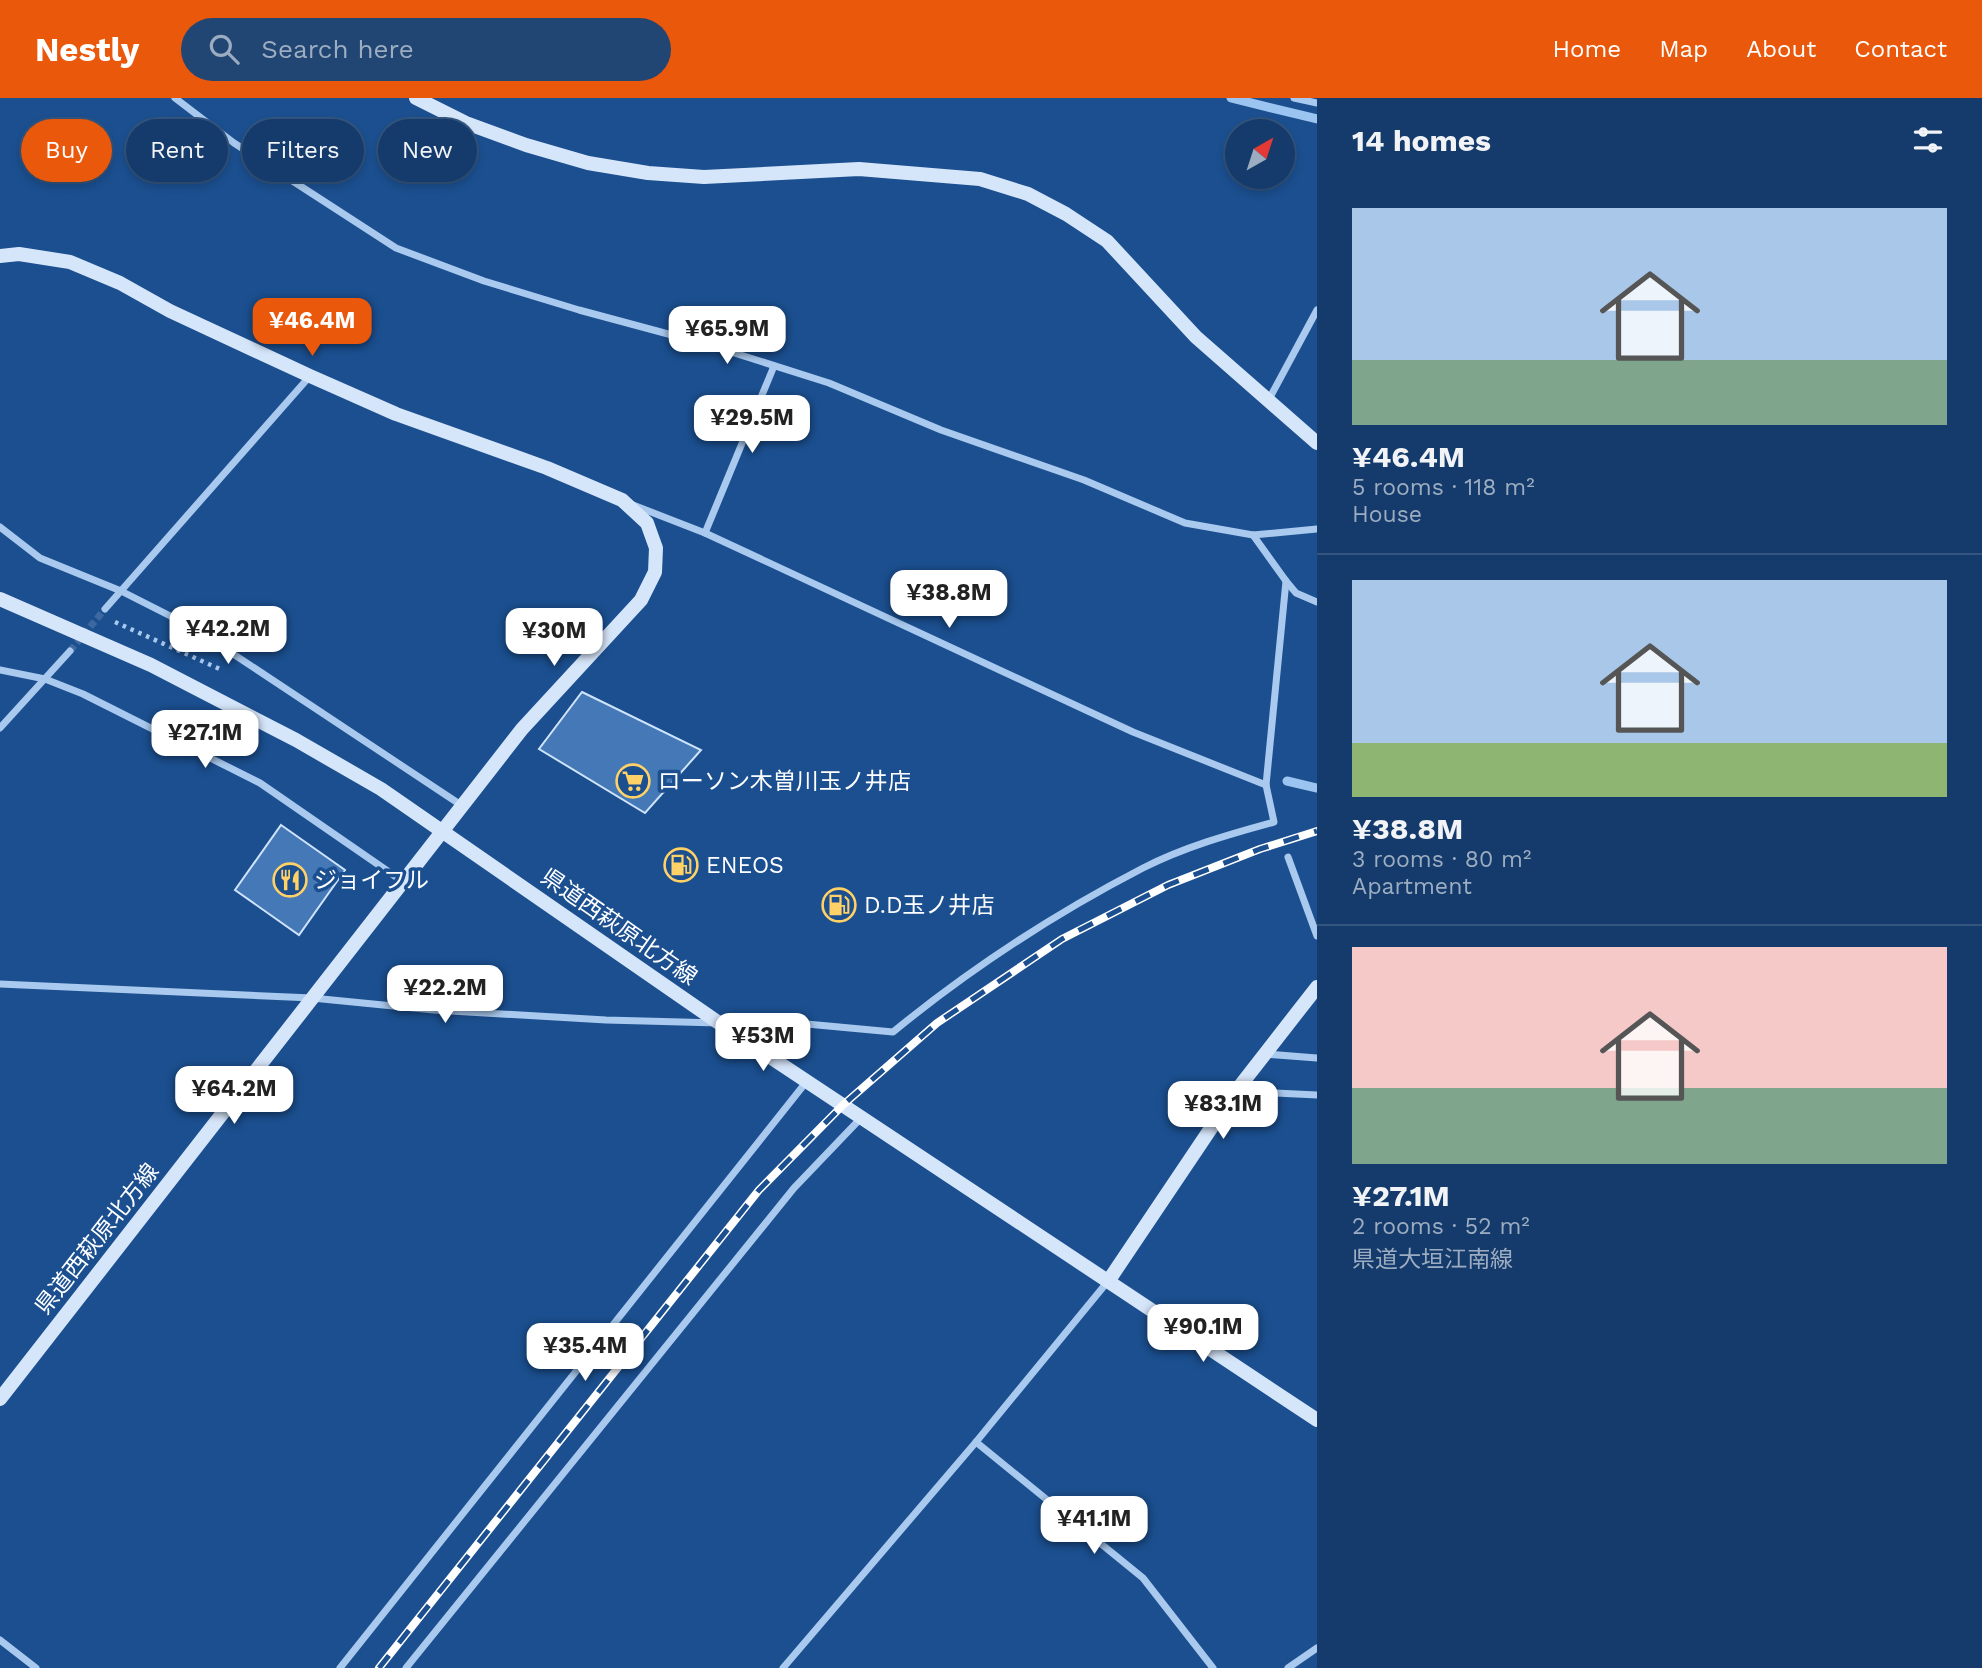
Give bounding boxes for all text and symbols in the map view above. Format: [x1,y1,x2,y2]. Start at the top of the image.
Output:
search box [181,18,671,81]
text: Nestly [35,30,139,69]
icon: search [205,30,243,68]
text: Search here [261,34,414,64]
text: Home [1553,35,1621,63]
text: Map [1659,35,1708,63]
text: About [1746,35,1816,63]
text: Contact [1854,35,1947,63]
chip: Buy [21,119,112,182]
chip: Rent [126,119,228,182]
chip: Filters [242,119,364,182]
chip: New [378,119,477,182]
north arrow [1225,119,1295,189]
map controls [1225,119,1295,189]
icon: filters [1909,121,1947,159]
text: 14 homes [1352,123,1491,158]
icon: home [1587,253,1713,379]
pin: ¥46.4M [255,299,369,358]
pin: ¥65.9M [670,306,784,366]
text: ¥46.4M [269,307,355,334]
text: ¥65.9M [685,315,769,342]
pin: ¥29.5M [695,396,809,455]
text: ¥29.5M [710,404,794,431]
text: ¥46.4M [1352,439,1465,474]
text: 5 rooms · 118 m² [1352,474,1535,501]
text: House [1352,501,1422,528]
pin: ¥38.8M [892,570,1006,630]
text: ¥38.8M [906,579,992,606]
pin: ¥42.2M [171,606,285,666]
pin: ¥30M [513,608,595,668]
text: ¥42.2M [186,615,270,642]
text: ¥30M [522,617,586,644]
icon: home [1587,625,1713,751]
pin: ¥27.1M [148,710,262,770]
text: ¥27.1M [167,719,243,746]
supermarket icon: ローソン木曽川玉ノ井店 [614,762,652,800]
place label: ローソン木曽川玉ノ井店 [658,768,911,795]
text: ¥38.8M [1352,811,1463,846]
fuel station icon: ENEOS [662,846,700,884]
text: 3 rooms · 80 m² [1352,846,1531,873]
place label: ENEOS [706,852,784,879]
restaurant icon: ジョイフル [271,861,309,899]
street label: 県道西萩原北方線 [536,863,702,991]
place label: ジョイフル [314,867,429,894]
text: Apartment [1352,873,1472,900]
fuel station icon: D.D玉ノ井店 [820,886,858,924]
place label: D.D玉ノ井店 [864,892,995,919]
pin: ¥22.2M [388,965,502,1025]
text: ¥22.2M [403,974,487,1001]
icon: home [1587,993,1713,1119]
pin: ¥53M [722,1014,804,1073]
text: ¥53M [731,1022,795,1049]
pin: ¥64.2M [177,1066,291,1126]
text: ¥64.2M [191,1075,277,1102]
pin: ¥83.1M [1166,1082,1280,1141]
text: ¥83.1M [1184,1090,1262,1117]
street label: 県道西萩原北方線 [30,1158,164,1320]
text: ¥27.1M [1352,1178,1450,1213]
text: 2 rooms · 52 m² [1352,1213,1530,1240]
text: 県道大垣江南線 [1352,1246,1513,1273]
pin: ¥90.1M [1146,1304,1260,1364]
text: ¥90.1M [1163,1313,1243,1340]
pin: ¥35.4M [528,1324,642,1383]
text: ¥35.4M [543,1332,627,1359]
pin: ¥41.1M [1037,1496,1151,1556]
text: ¥41.1M [1057,1505,1131,1532]

